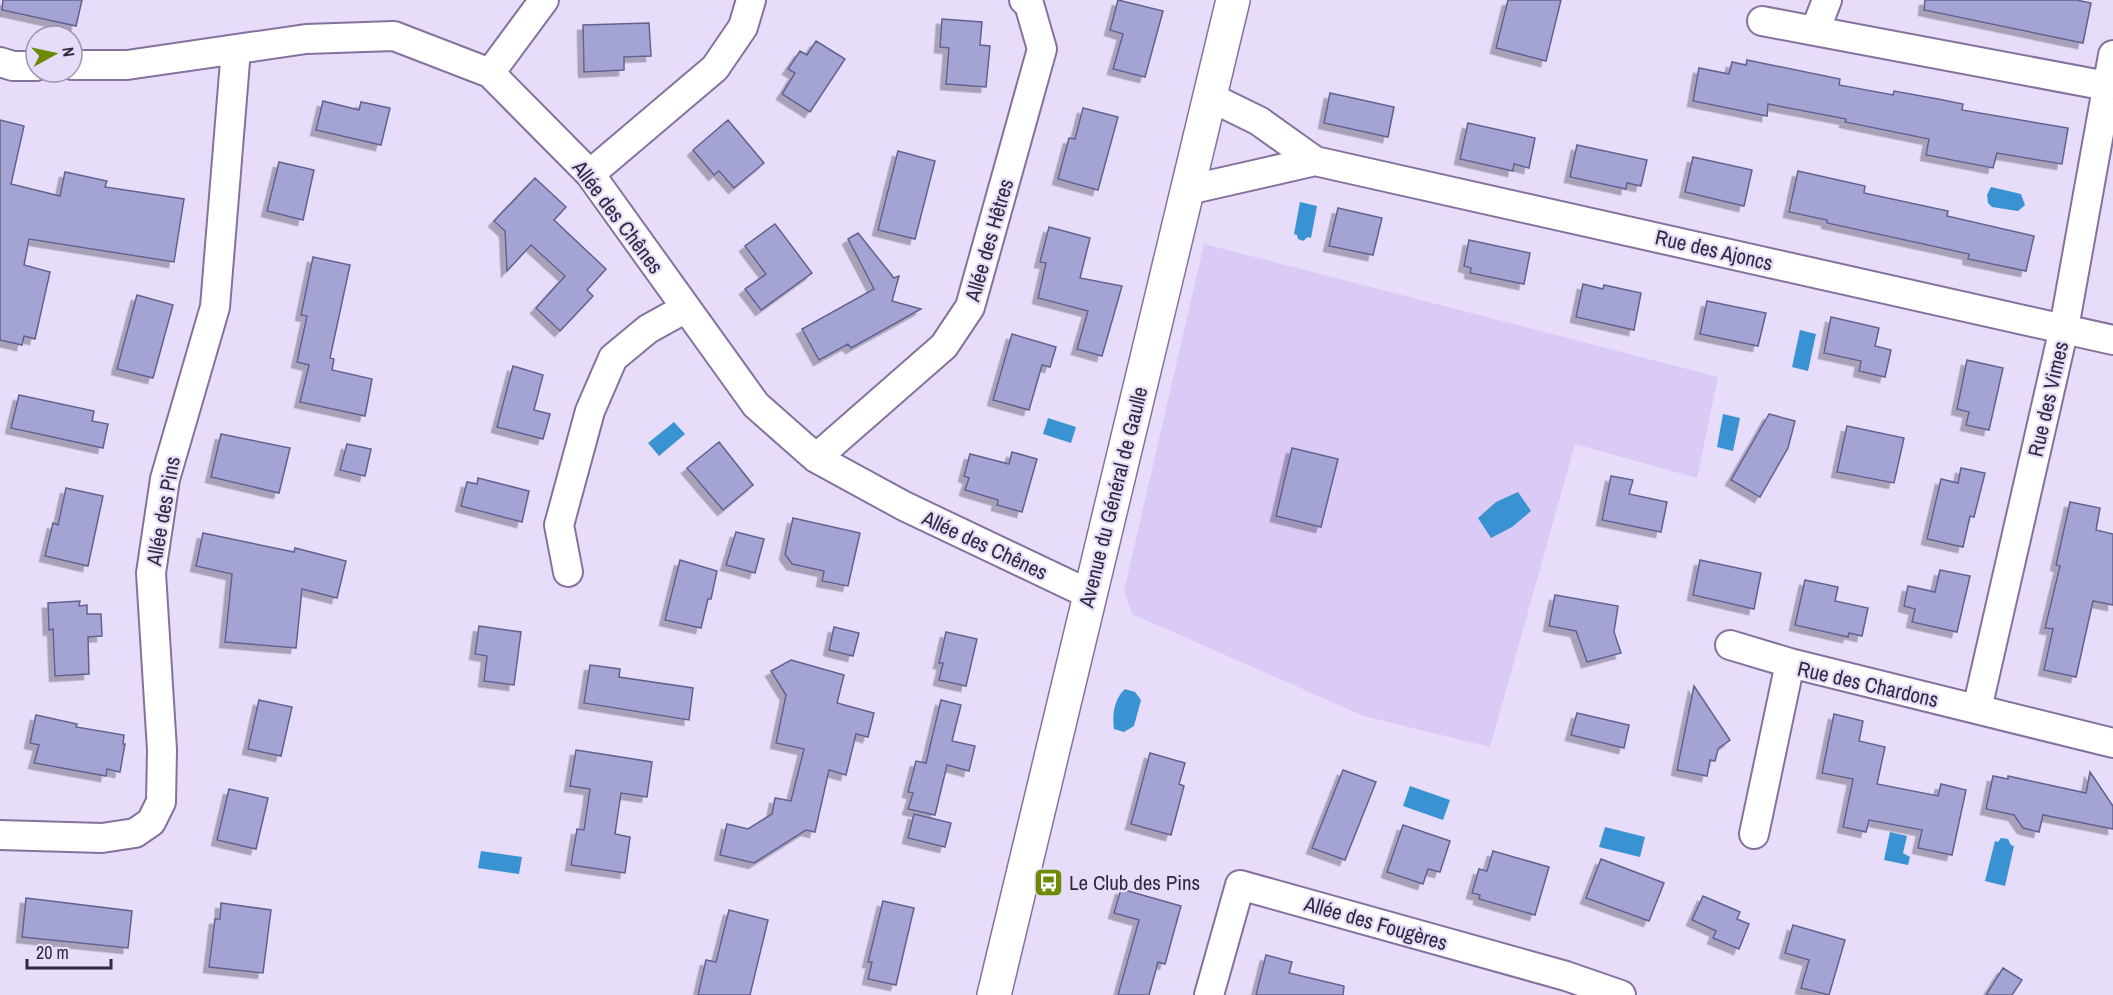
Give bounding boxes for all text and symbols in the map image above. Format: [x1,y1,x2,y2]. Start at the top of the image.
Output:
north arrow [24,24,84,84]
text: N [57,46,80,58]
street label: Allée des Chênes [565,154,670,280]
street label: Allée des Hêtres [957,175,1020,306]
street label: Rue des Ajoncs [1652,222,1776,278]
street label: Rue des Vimes [2021,339,2075,459]
street label: Avenue du Général de Gaulle [1071,384,1154,611]
street label: Allée des Pins [139,454,187,569]
street label: Allée des Chênes [917,503,1052,587]
street label: Rue des Chardons [1795,654,1941,714]
bus stop icon: Le Club des Pins [1032,866,1064,898]
place label: Le Club des Pins [1069,868,1200,897]
street label: Allée des Fougères [1300,888,1451,957]
scale bar [27,932,111,970]
text: 20 m [36,940,69,965]

